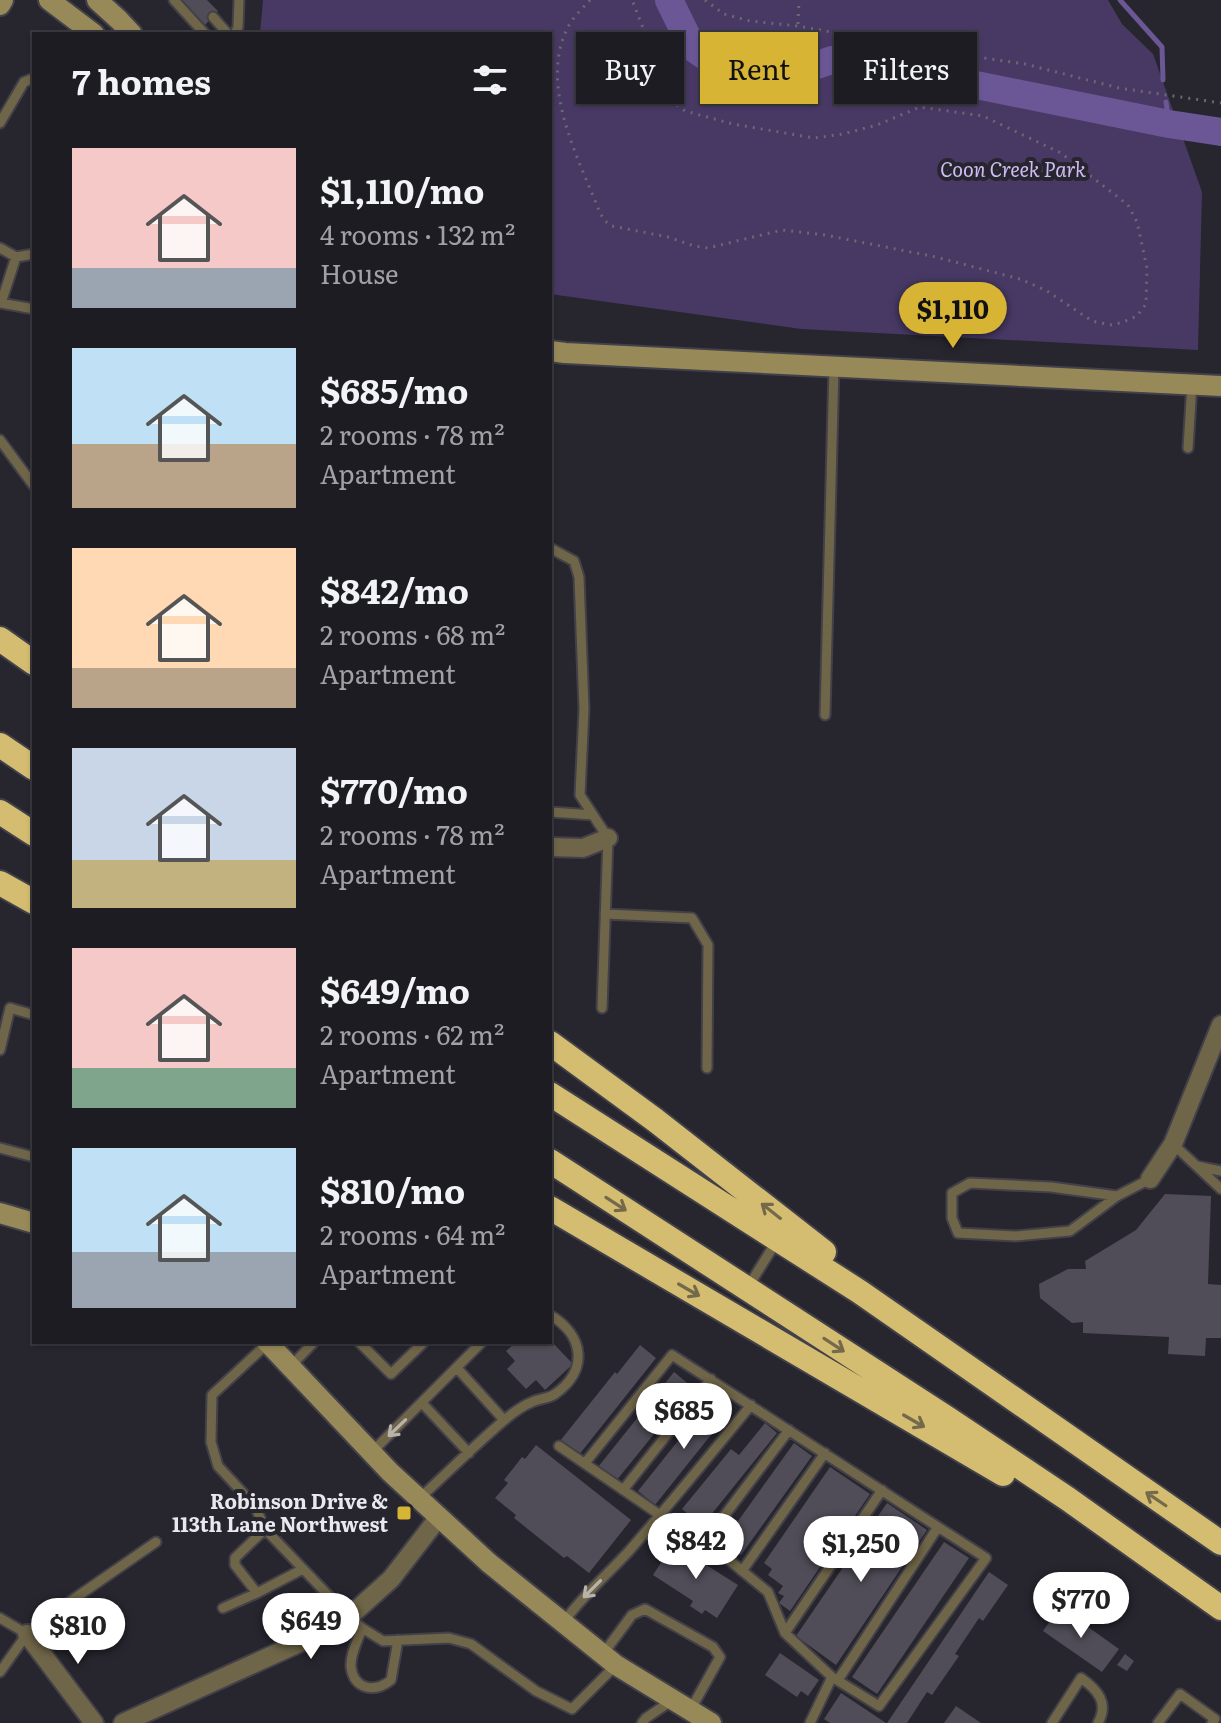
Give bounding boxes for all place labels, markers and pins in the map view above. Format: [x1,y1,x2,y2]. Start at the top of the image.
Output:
pin: $1,110 [888,282,1018,350]
pin: $685 [637,1383,731,1451]
place label: Robinson Drive & 113th Lane Northwest [172,1485,388,1538]
marker: Robinson Drive & 113th Lane Northwest [395,1504,413,1522]
pin: $842 [649,1513,743,1581]
pin: $1,250 [796,1516,926,1584]
pin: $770 [1034,1572,1128,1640]
pin: $649 [264,1593,358,1661]
pin: $810 [31,1598,125,1666]

